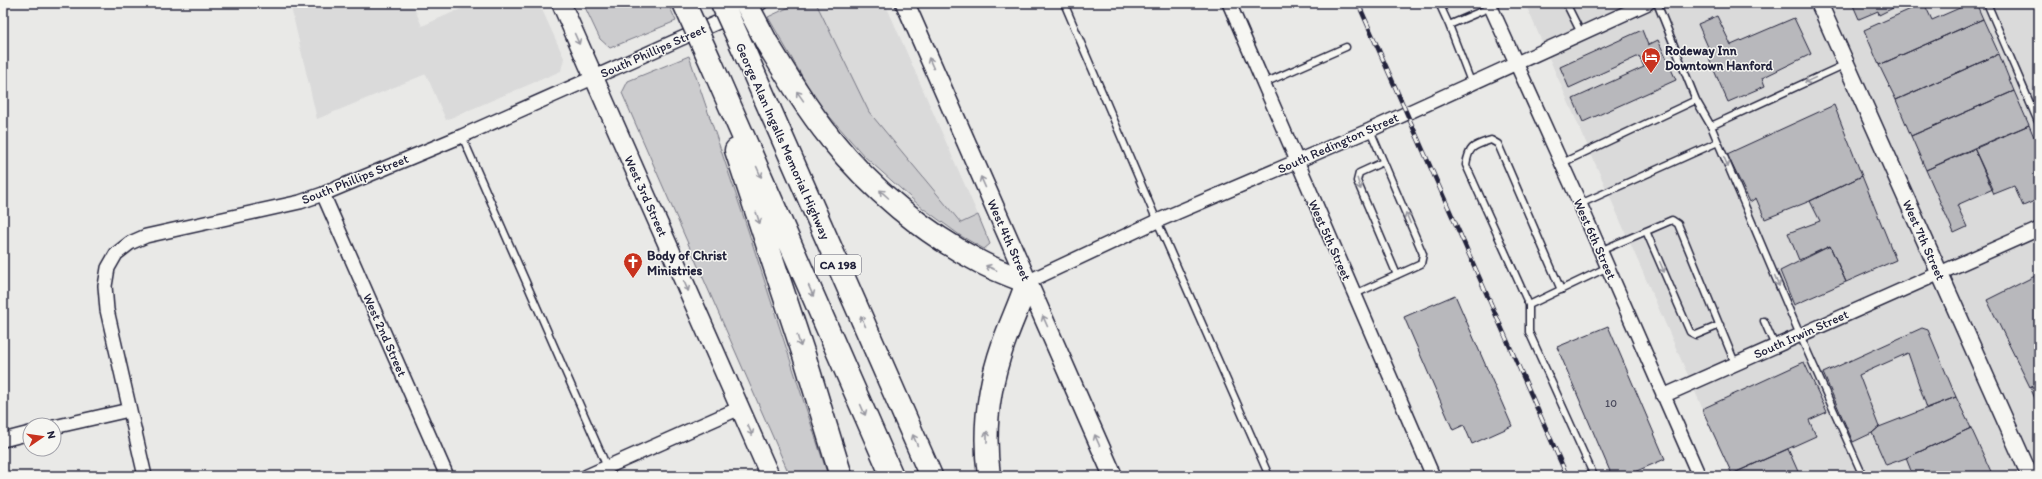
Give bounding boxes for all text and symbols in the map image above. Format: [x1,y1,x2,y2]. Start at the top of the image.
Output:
street label: South Phillips Street [598,21,708,81]
one-way arrow [574,32,581,44]
street label: George Alan Ingalls Memorial Highway [733,40,833,242]
place label: Rodeway Inn Downtown Hanford [1665,43,1774,73]
hotel icon: Rodeway Inn Downtown Hanford [1640,46,1662,74]
one-way arrow [927,58,934,70]
one-way arrow [1805,77,1817,84]
one-way arrow [796,91,804,102]
street label: South Redington Street [1275,110,1401,176]
street label: South Phillips Street [299,151,411,207]
street label: West 3rd Street [621,153,671,239]
one-way arrow [1723,155,1730,167]
one-way arrow [756,165,763,177]
one-way arrow [979,177,987,189]
one-way arrow [1356,178,1363,191]
one-way arrow [879,190,889,199]
street label: West 6th Street [1571,196,1620,282]
street label: West 4th Street [984,197,1034,283]
street label: West 5th Street [1306,197,1355,283]
street label: West 7th Street [1900,198,1948,283]
one-way arrow [755,211,763,223]
one-way arrow [1403,213,1411,225]
place label: Body of Christ Ministries [647,248,727,278]
church icon: Body of Christ Ministries [622,251,644,279]
road number: CA 198 [815,255,861,275]
one-way arrow [1658,260,1666,272]
one-way arrow [985,263,997,271]
one-way arrow [1774,274,1782,286]
one-way arrow [683,279,690,291]
one-way arrow [808,284,816,296]
street label: West 2nd Street [360,291,410,379]
street label: South Irwin Street [1751,306,1851,362]
one-way arrow [859,316,866,328]
one-way arrow [1040,316,1048,328]
one-way arrow [796,335,804,347]
house number: 10 [1605,397,1617,410]
one-way arrow [860,404,868,416]
north arrow [22,417,62,457]
one-way arrow [747,424,754,436]
text: N [44,430,58,440]
one-way arrow [983,431,991,444]
one-way arrow [911,435,918,447]
one-way arrow [1093,435,1100,447]

